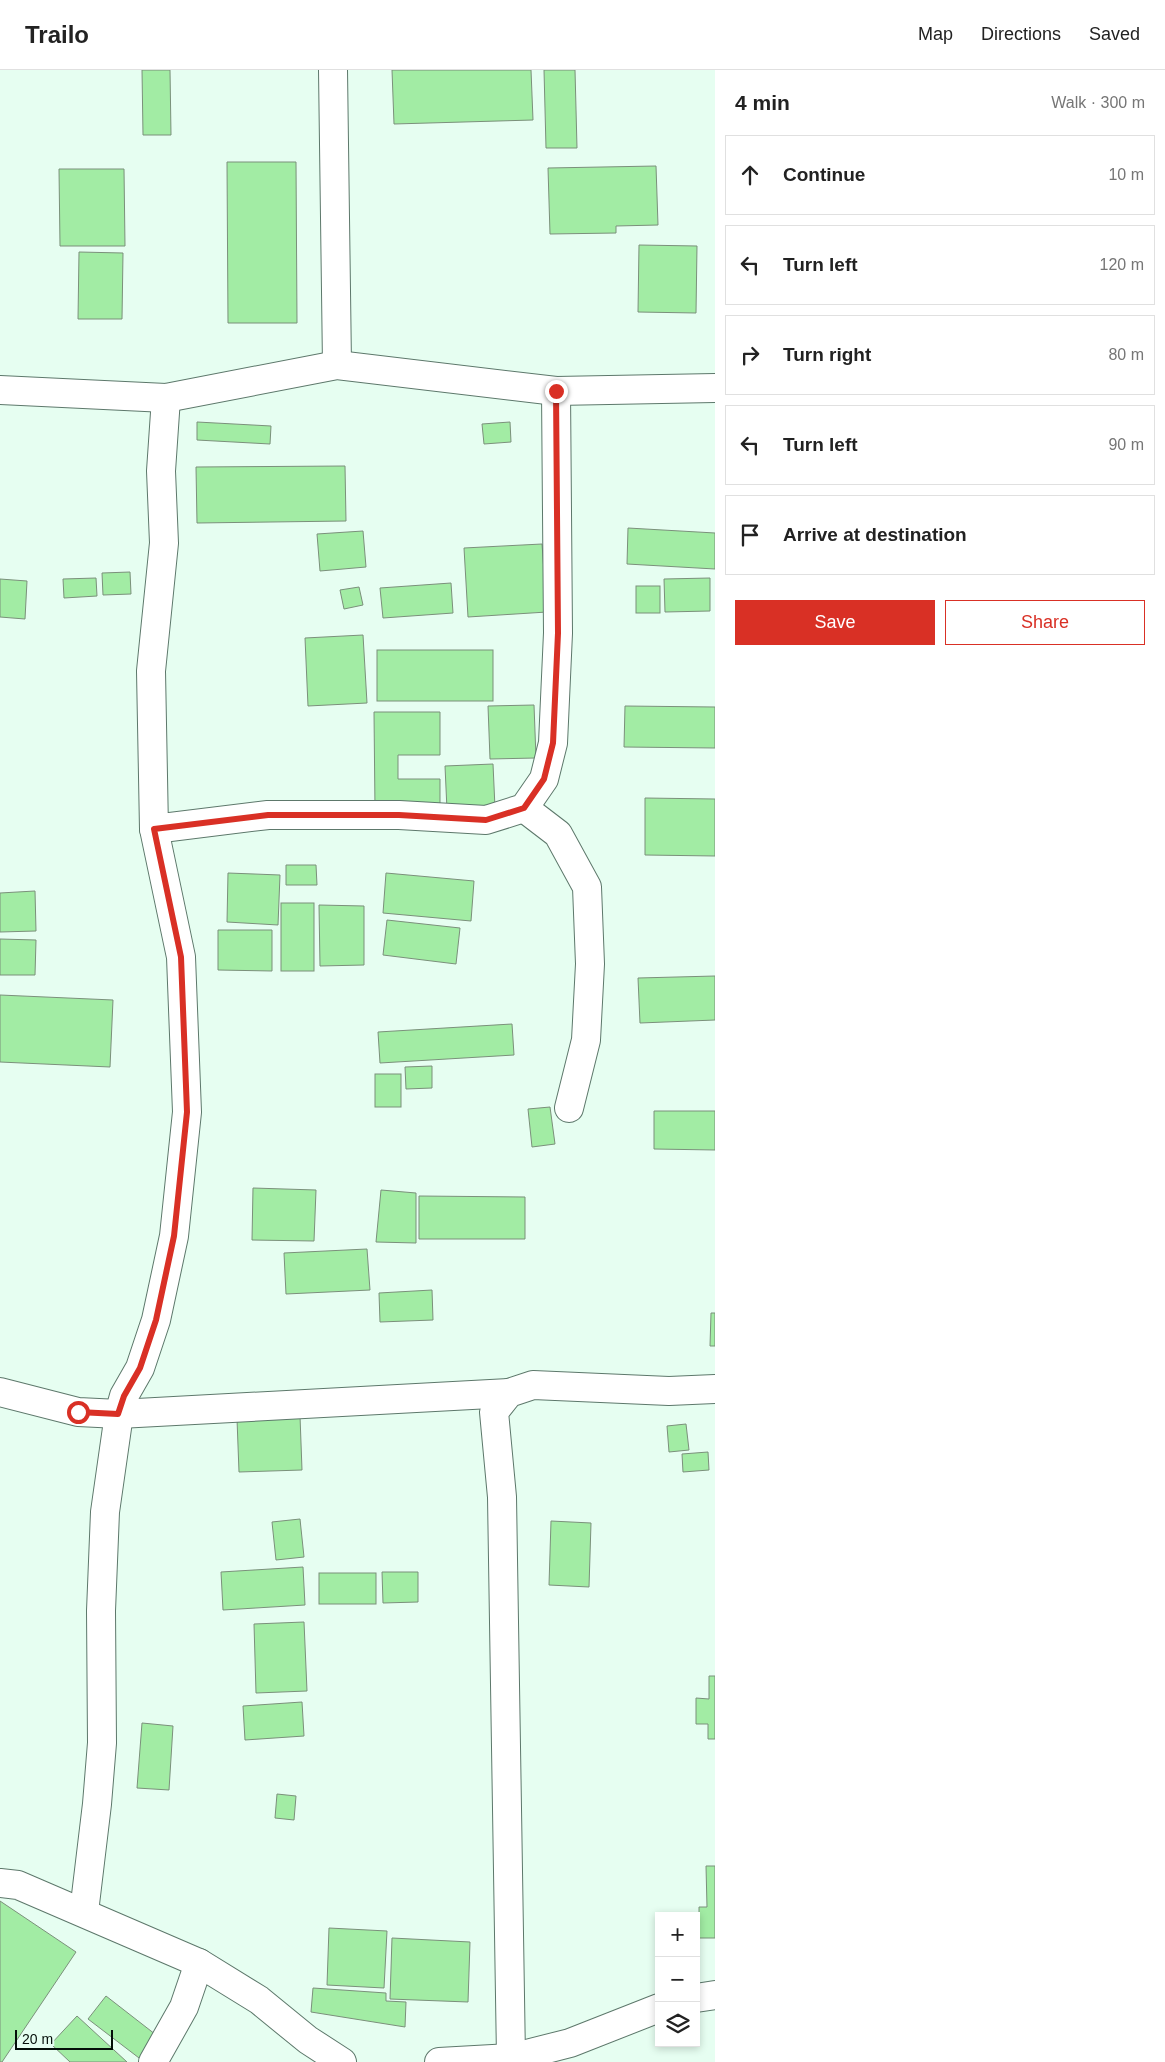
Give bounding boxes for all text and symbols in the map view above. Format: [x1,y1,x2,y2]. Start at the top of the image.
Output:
text: Trailo [25,21,89,48]
text: Map [918,24,953,44]
text: Directions [981,24,1061,44]
text: Saved [1089,24,1140,44]
text: 4 min [735,91,790,114]
text: Walk · 300 m [1051,94,1145,111]
icon: ahead [736,161,764,189]
text: Continue [783,164,865,185]
text: 10 m [1108,166,1144,183]
icon: left [736,251,764,279]
text: Turn left [783,254,858,275]
text: 120 m [1100,256,1144,273]
icon: right [736,341,764,369]
text: Turn right [783,344,871,365]
text: 80 m [1108,346,1144,363]
route end [545,380,568,403]
icon: left [736,431,764,459]
text: Turn left [783,434,858,455]
text: 90 m [1108,436,1144,453]
icon: arrive [736,521,764,549]
text: Arrive at destination [783,524,967,545]
button: Save [735,600,935,645]
button: Share [945,600,1145,645]
route start [67,1401,90,1424]
map controls [655,1912,700,2047]
button: + [655,1912,700,1957]
button: − [655,1957,700,2002]
button: layers [655,2002,700,2047]
scale bar [15,2027,112,2050]
text: 20 m [22,2031,53,2047]

